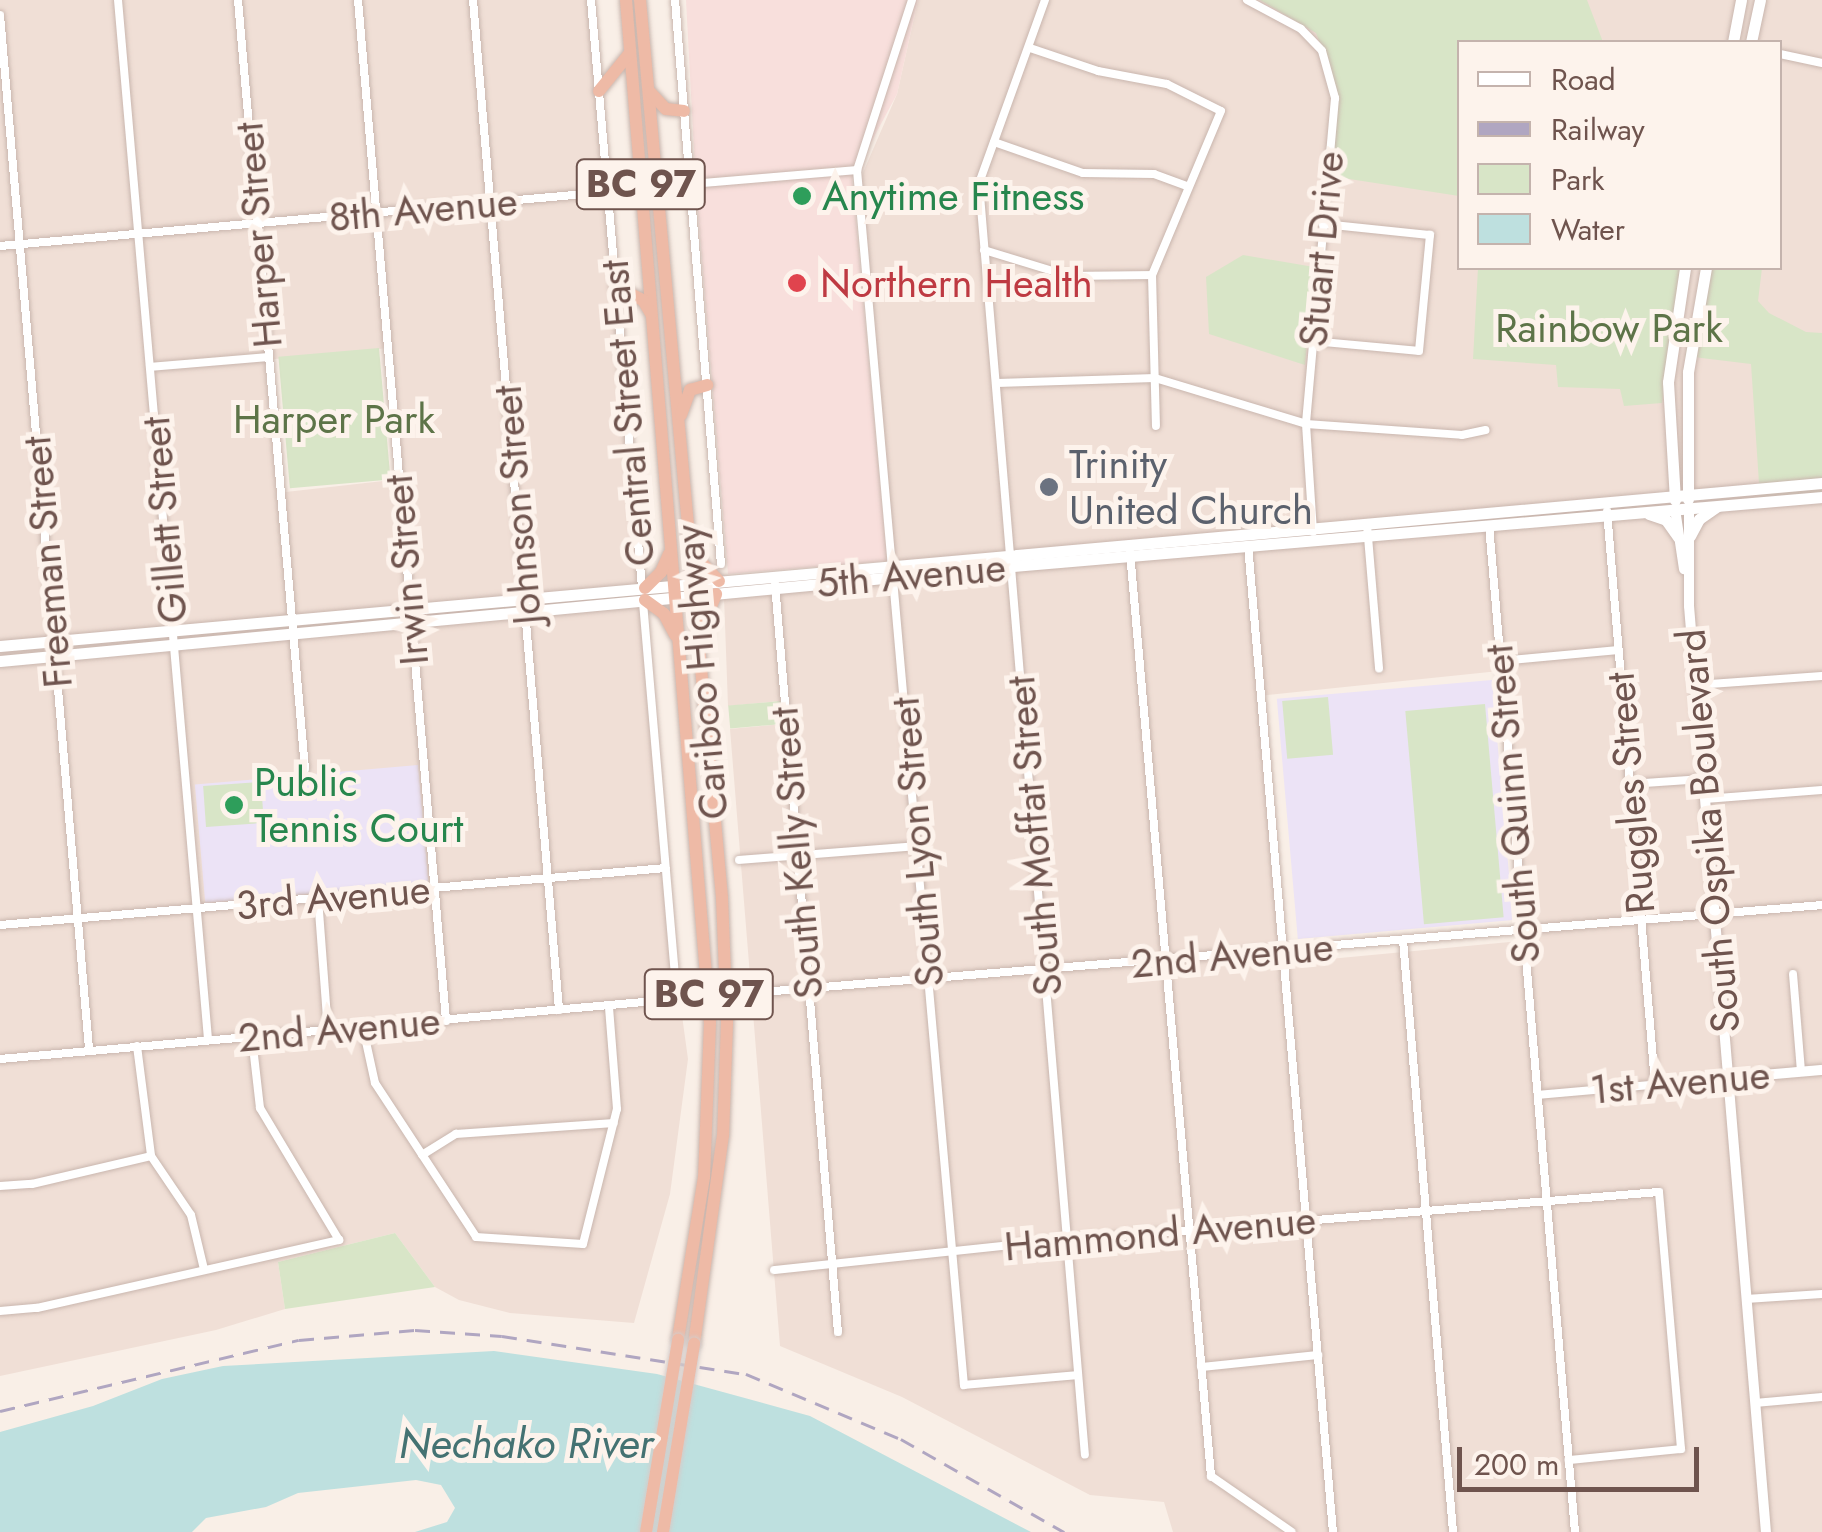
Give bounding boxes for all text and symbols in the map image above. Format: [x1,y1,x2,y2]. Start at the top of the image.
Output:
legend [1457,40,1782,270]
text: Road [1551,58,1616,101]
text: Railway [1551,108,1645,151]
street label: Harper Street [224,120,292,350]
street label: Stuart Drive [1289,149,1353,349]
road number: BC 97 [574,151,708,217]
text: Park [1551,158,1604,201]
place label: Anytime Fitness [822,172,1084,220]
street label: 8th Avenue [327,177,519,241]
marker: Anytime Fitness [791,185,813,207]
text: Water [1551,208,1625,251]
street label: Central Street East [590,258,664,568]
place label: Northern Health [820,259,1093,307]
marker: Northern Health [784,270,810,296]
park label: Rainbow Park [1495,304,1723,352]
street label: Johnson Street [483,383,551,627]
park label: Harper Park [233,395,435,443]
street label: Gillett Street [131,415,197,625]
street label: Freeman Street [12,434,82,690]
place label: Trinity United Church [1069,440,1313,534]
street label: Irwin Street [374,473,438,667]
marker: Trinity United Church [1038,476,1060,498]
street label: Cariboo Highway [664,523,738,821]
street label: 5th Avenue [814,543,1008,607]
street label: South Ospika Boulevard [1666,627,1750,1035]
street label: South Quinn Street [1474,643,1550,965]
street label: Ruggles Street [1596,670,1664,916]
street label: South Moffat Street [996,674,1072,998]
street label: South Lyon Street [880,695,954,989]
street label: South Kelly Street [759,705,833,1001]
place label: Public Tennis Court [254,758,463,852]
marker: Public Tennis Court [223,794,245,816]
street label: 3rd Avenue [234,865,432,929]
street label: 2nd Avenue [1129,922,1335,988]
road number: BC 97 [642,961,776,1027]
street label: 2nd Avenue [236,996,442,1062]
street label: 1st Avenue [1588,1050,1772,1114]
street label: Hammond Avenue [1002,1195,1318,1271]
water label: Nechako River [399,1419,653,1469]
scale bar [1462,1427,1704,1489]
text: 200 m [1474,1443,1559,1486]

